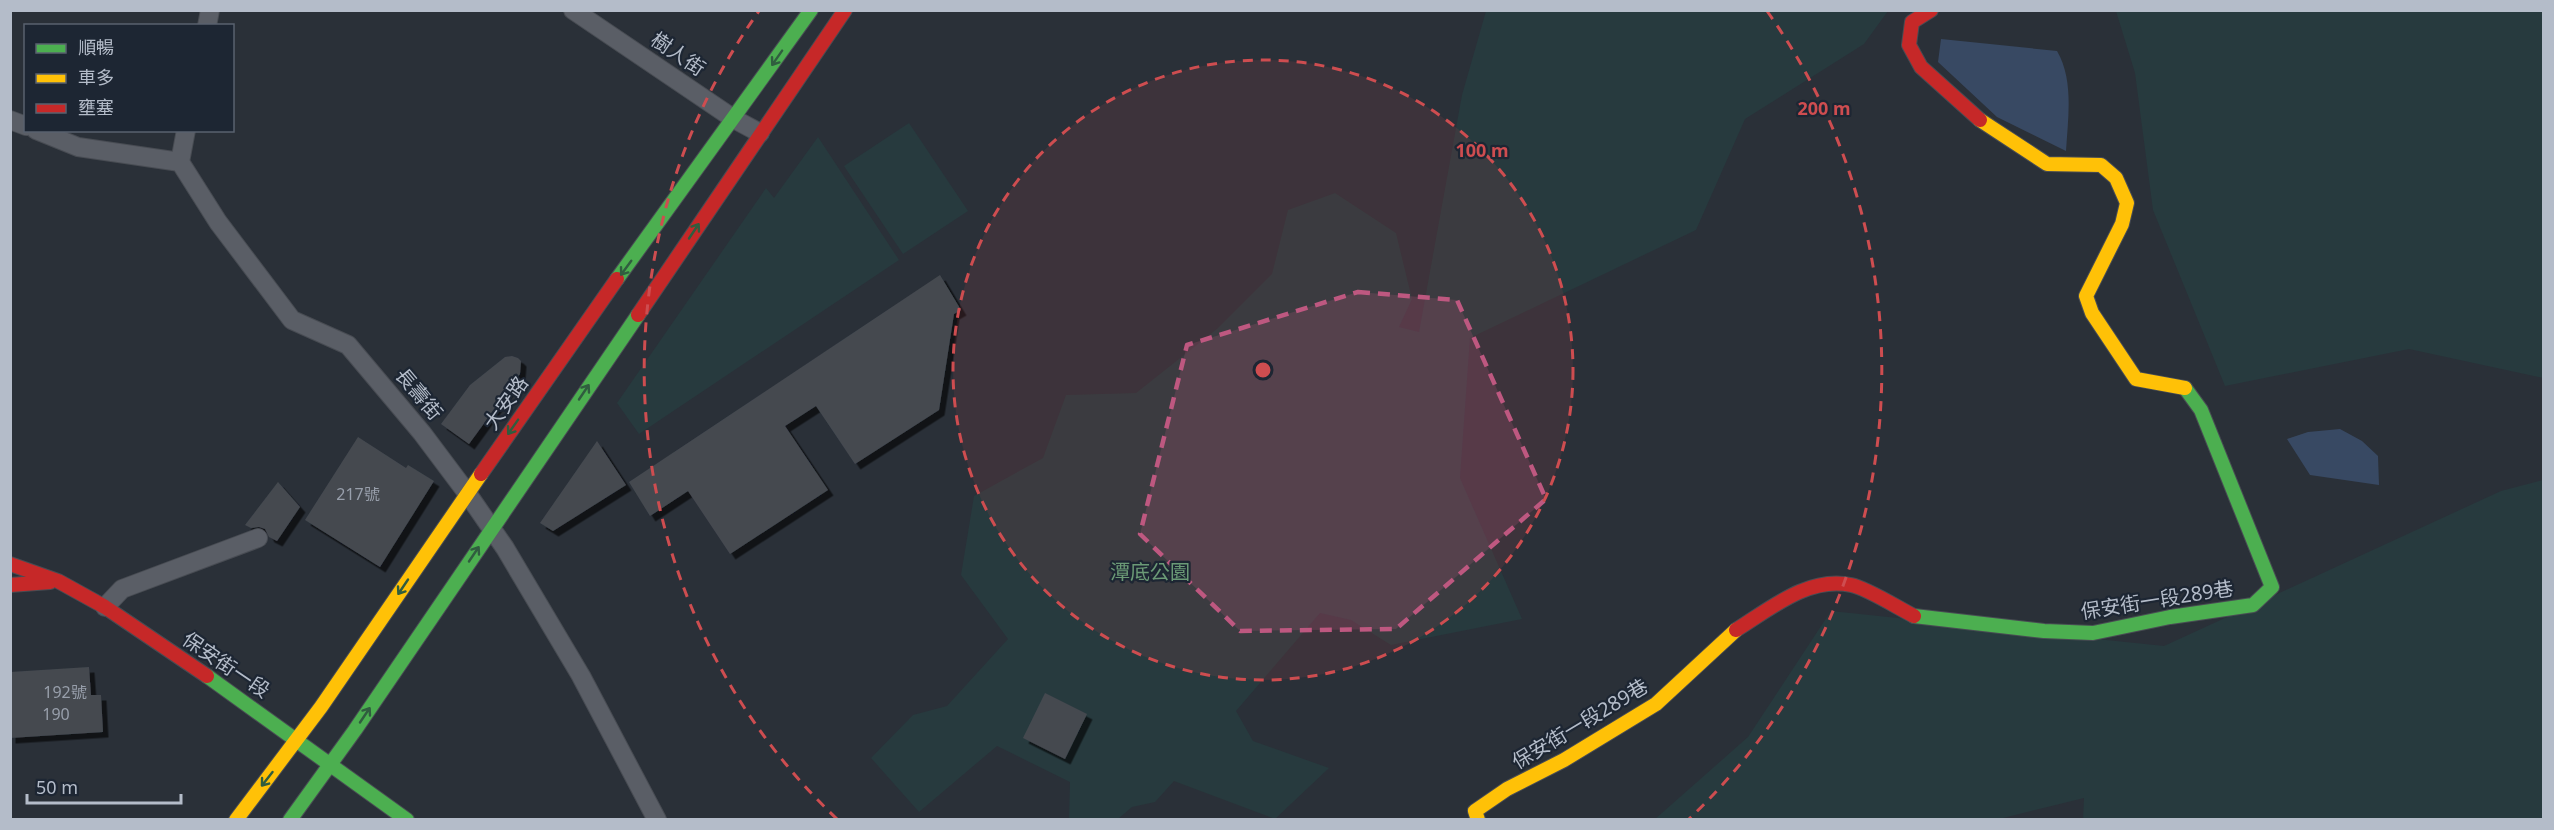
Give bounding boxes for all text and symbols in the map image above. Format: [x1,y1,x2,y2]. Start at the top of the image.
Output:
legend [24,24,234,132]
street label: 樹人街 [646,26,711,82]
text: 順暢 [78,35,114,59]
one-way arrow [771,50,783,66]
text: 車多 [78,65,114,89]
text: 壅塞 [78,95,114,119]
text: 200 m [1797,96,1851,120]
text: 100 m [1455,138,1509,162]
one-way arrow [688,223,700,240]
one-way arrow [620,259,632,275]
centre of rings [1253,360,1273,380]
street label: 長壽街 [390,362,449,425]
street label: 大安路 [477,370,534,435]
one-way arrow [578,385,590,401]
one-way arrow [507,418,519,434]
house number: 217號 [336,483,380,505]
one-way arrow [469,546,481,563]
park label: 潭底公園 [1110,558,1190,585]
street label: 保安街一段289巷 [2079,574,2235,625]
one-way arrow [397,579,409,595]
street label: 保安街一段 [177,625,275,704]
street label: 保安街一段289巷 [1507,672,1653,775]
house number: 192號 [43,681,87,703]
house number: 190 [42,703,70,725]
one-way arrow [359,708,371,724]
scale bar [27,767,182,805]
one-way arrow [261,771,274,787]
text: 50 m [36,775,78,799]

